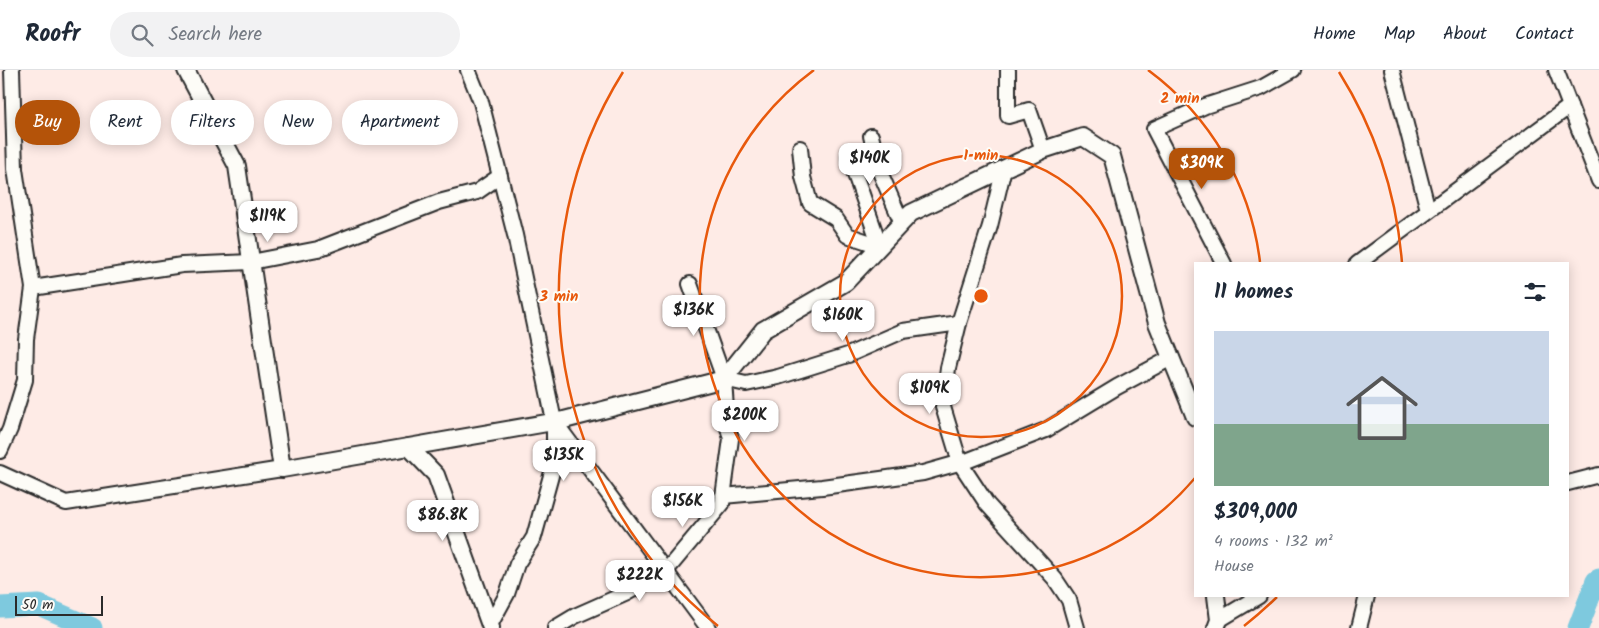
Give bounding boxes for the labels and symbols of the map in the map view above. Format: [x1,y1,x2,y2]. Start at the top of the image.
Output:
text: 2 min [1160,87,1200,111]
pin: $140K [835,142,905,185]
text: 1 min [964,144,998,168]
pin: $309K [1167,148,1237,190]
pin: $119K [233,200,303,243]
text: 3 min [539,285,578,309]
centre of rings [972,287,990,305]
pin: $136K [659,294,729,337]
pin: $160K [808,300,878,342]
pin: $109K [895,372,965,415]
pin: $200K [710,400,780,442]
pin: $135K [529,440,599,482]
pin: $156K [648,486,718,528]
pin: $86.8K [402,500,484,542]
pin: $222K [605,560,675,602]
scale bar [15,593,102,616]

